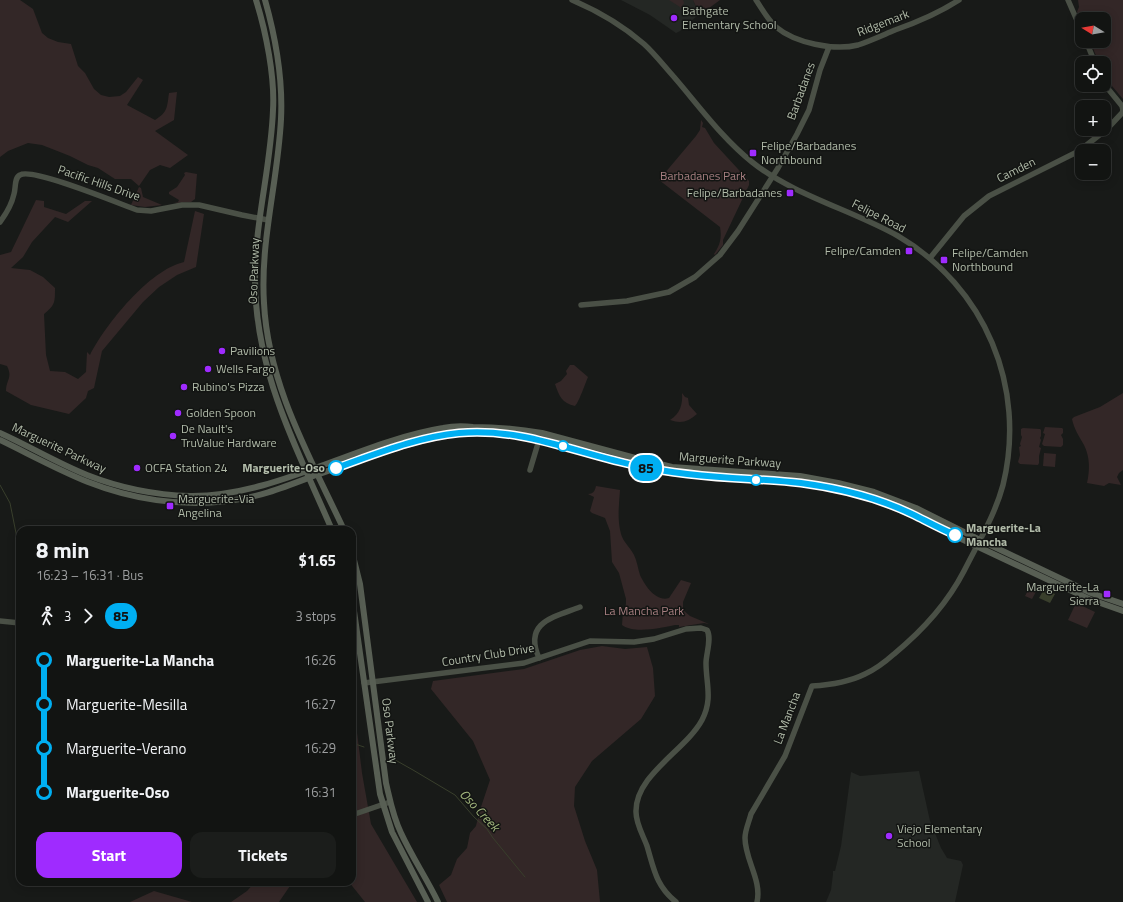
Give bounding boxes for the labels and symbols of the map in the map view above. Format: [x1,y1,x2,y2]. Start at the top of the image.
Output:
place label: Bathgate Elementary School [682,1,776,34]
street label: Ridgemark [854,4,912,41]
north arrow [1075,12,1111,48]
marker: Bathgate Elementary School [669,13,679,23]
street label: Barbadanes [781,59,820,122]
place label: Felipe/Barbadanes Northbound [761,136,857,169]
marker: Felipe/Barbadanes Northbound [748,148,758,158]
street label: Camden [993,152,1039,187]
street label: Pacific Hills Drive [55,160,143,206]
park label: Barbadanes Park [660,166,746,185]
place label: Felipe/Barbadanes [687,183,782,202]
marker: Felipe/Barbadanes [785,188,795,198]
street label: Felipe Road [849,194,910,237]
street label: Oso Parkway [243,237,264,304]
place label: Felipe/Camden [825,241,901,260]
place label: Felipe/Camden Northbound [952,243,1028,276]
marker: Felipe/Camden [904,246,914,256]
marker: Felipe/Camden Northbound [939,255,949,265]
place label: Pavilions [230,341,276,360]
marker: Pavilions [217,346,227,356]
place label: Wells Fargo [216,359,275,378]
marker: Wells Fargo [203,364,213,374]
place label: Rubino's Pizza [192,377,265,396]
marker: Rubino's Pizza [179,382,189,392]
place label: Golden Spoon [186,403,256,422]
marker: Golden Spoon [173,408,183,418]
street label: Marguerite Parkway [9,417,110,478]
place label: De Nault's TruValue Hardware [181,419,277,452]
marker: De Nault's TruValue Hardware [168,431,178,441]
unlabelled marker [557,440,569,452]
street label: Marguerite Parkway [678,446,782,473]
line badge: 85 [628,455,664,481]
place label: OCFA Station 24 [145,458,228,477]
place label: Marguerite-Oso [242,458,325,477]
marker: Marguerite-Oso [328,460,344,476]
marker: OCFA Station 24 [132,463,142,473]
unlabelled marker [750,474,762,486]
place label: Marguerite-Via Angelina [178,489,254,522]
marker: Marguerite-Via Angelina [165,501,175,511]
place label: Marguerite-La Mancha [966,518,1041,551]
marker: Marguerite-La Mancha [947,527,963,543]
place label: Marguerite-La Sierra [1026,577,1099,610]
marker: Marguerite-La Sierra [1102,589,1112,599]
park label: La Mancha Park [604,601,684,620]
street label: Country Club Drive [440,638,535,671]
street label: La Mancha [768,689,805,747]
street label: Oso Parkway [377,697,404,765]
water label: Oso Creek [455,784,506,837]
place label: Viejo Elementary School [897,819,983,852]
marker: Viejo Elementary School [884,831,894,841]

